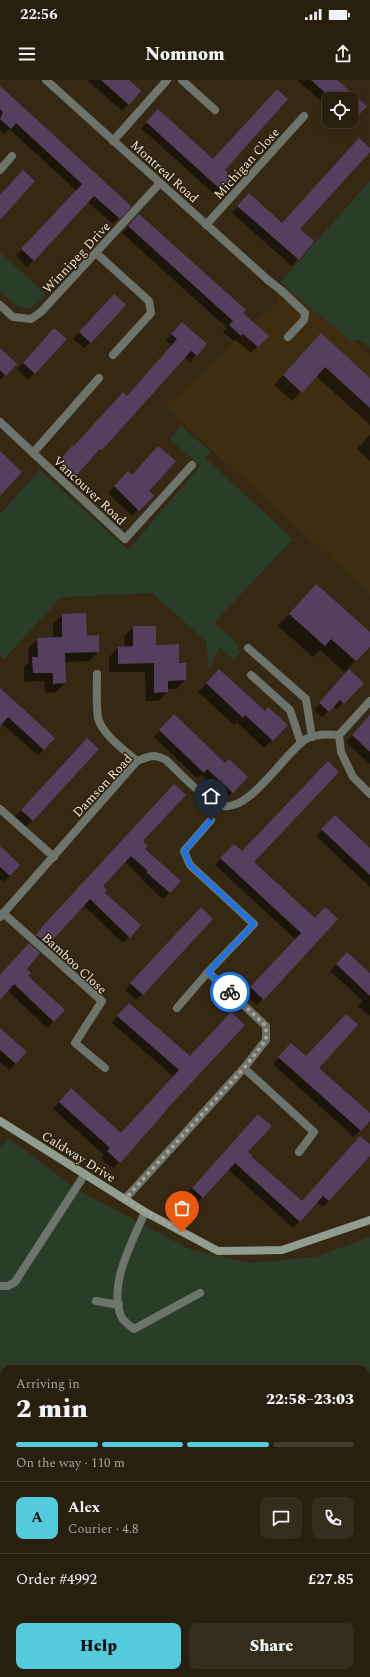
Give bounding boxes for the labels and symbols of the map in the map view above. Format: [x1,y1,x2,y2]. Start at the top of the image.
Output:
street label: Michigan Close [209,123,285,204]
street label: Montreal Road [126,136,203,208]
street label: Winnipeg Drive [38,217,115,298]
street label: Vancouver Road [48,451,130,530]
street label: Damson Road [68,749,137,822]
pin [194,779,228,820]
street label: Bamboo Close [37,928,111,999]
courier [210,972,250,1012]
street label: Caldway Drive [37,1126,119,1188]
pin [165,1191,199,1232]

